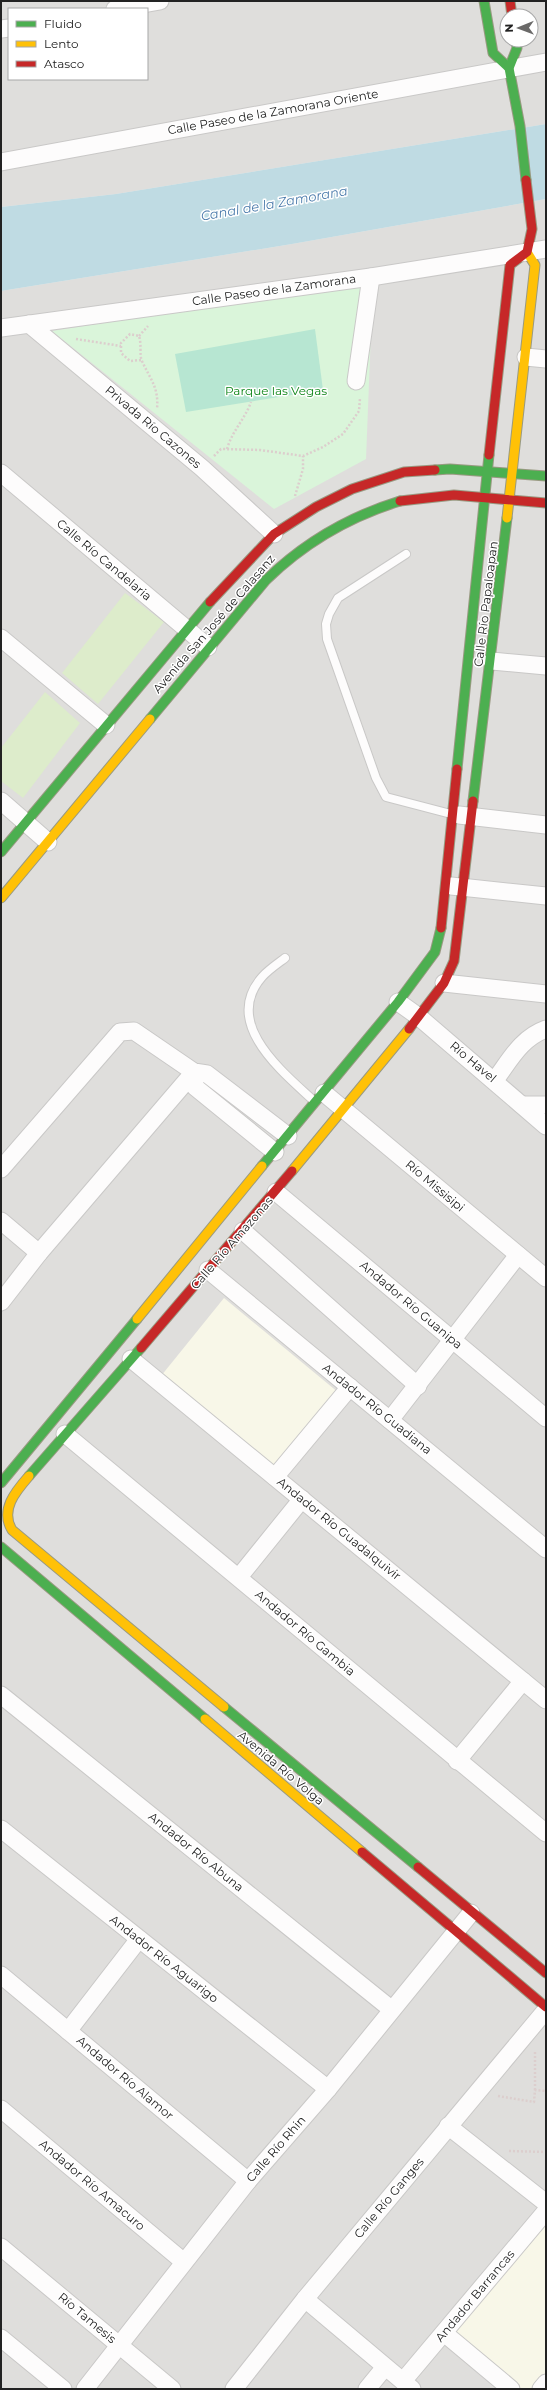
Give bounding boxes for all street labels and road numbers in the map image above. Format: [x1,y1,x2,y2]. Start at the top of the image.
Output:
street label: Calle Paseo de la Zamorana Oriente [166,86,379,137]
street label: Calle Paseo de la Zamorana [191,271,357,308]
street label: Privada Río Cazones [102,382,205,471]
street label: Calle Río Candelaria [54,516,155,604]
street label: Calle Río Papaloapan [470,540,501,668]
street label: Avenida San José de Calasanz [149,551,278,696]
street label: Río Havel [447,1038,500,1085]
street label: Río Missisipi [403,1157,468,1215]
street label: Calle Río Amazonas [187,1193,276,1292]
street label: Andador Río Guanipa [357,1257,466,1352]
street label: Andador Río Guadiana [320,1360,435,1457]
street label: Andador Río Guadalquivir [274,1474,404,1583]
street label: Andador Río Gambia [252,1586,358,1679]
street label: Avenida Río Volga [235,1727,327,1808]
street label: Andador Río Abuna [146,1809,247,1895]
street label: Andador Río Aguarigo [107,1912,222,2006]
street label: Andador Río Alamor [74,2033,177,2123]
street label: Calle Río Rhin [243,2112,309,2185]
street label: Andador Río Amacuro [36,2136,148,2233]
street label: Calle Río Ganges [351,2154,427,2241]
street label: Andador Barrancas [432,2246,518,2345]
street label: Río Tamesis [55,2289,119,2346]

